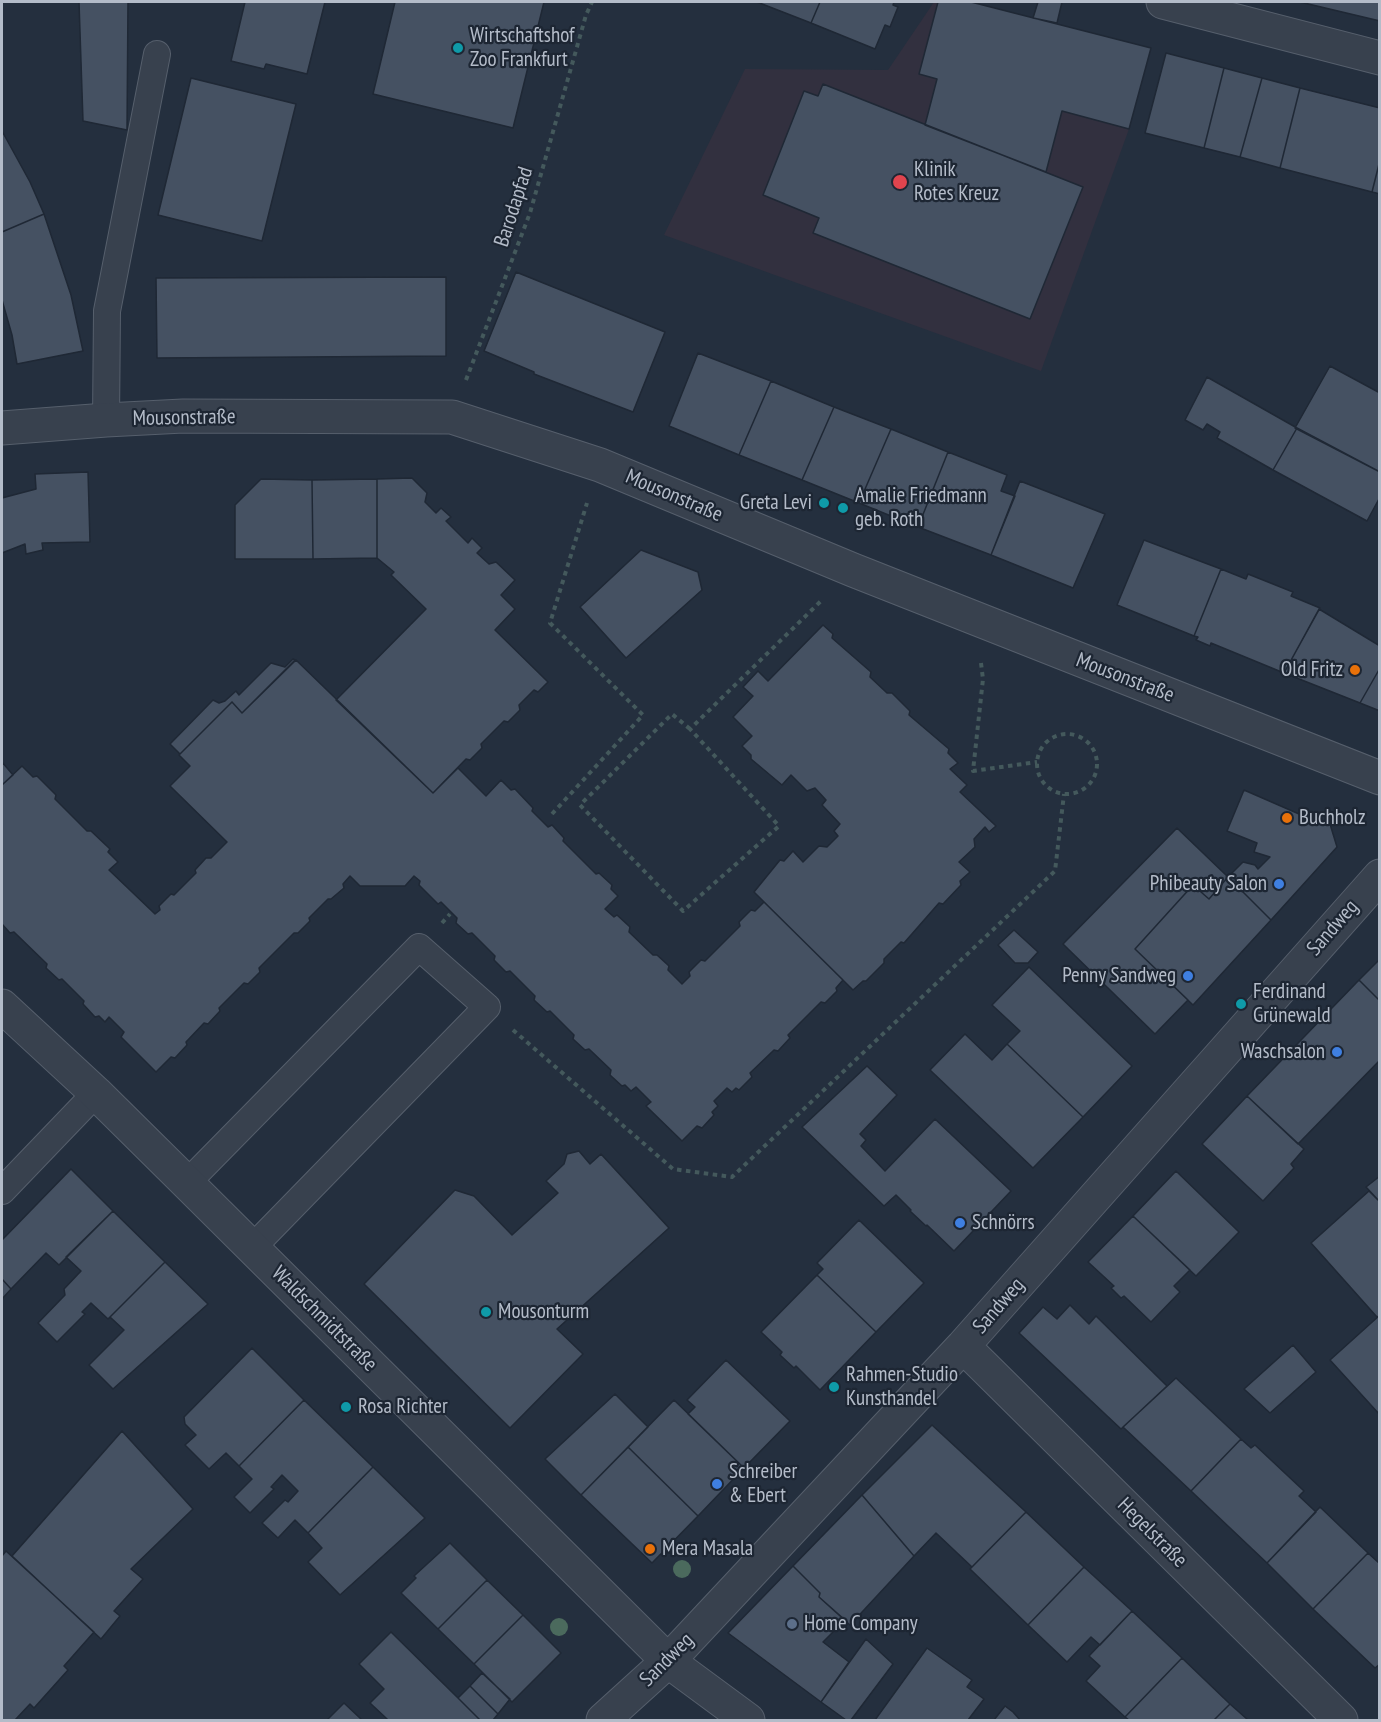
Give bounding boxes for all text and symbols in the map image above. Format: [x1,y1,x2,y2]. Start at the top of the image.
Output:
place label: Wirtschaftshof Zoo Frankfurt [470,23,574,73]
marker: Wirtschaftshof Zoo Frankfurt [451,41,465,55]
place label: Klinik Rotes Kreuz [914,157,999,207]
street label: Barodapfad [489,164,539,250]
marker: Klinik Rotes Kreuz [891,173,909,191]
street label: Mousonstraße [132,405,236,431]
street label: Mousonstraße [622,464,726,528]
place label: Amalie Friedmann geb. Roth [855,483,987,533]
place label: Greta Levi [740,490,812,516]
marker: Greta Levi [817,496,831,510]
marker: Amalie Friedmann geb. Roth [836,501,850,515]
street label: Mousonstraße [1072,648,1178,708]
place label: Old Fritz [1281,657,1343,683]
marker: Old Fritz [1348,663,1362,677]
place label: Buchholz [1299,805,1365,831]
marker: Buchholz [1280,811,1294,825]
place label: Phibeauty Salon [1150,871,1267,897]
marker: Phibeauty Salon [1272,877,1286,891]
street label: Sandweg [1302,895,1364,961]
place label: Penny Sandweg [1062,963,1176,989]
marker: Penny Sandweg [1181,969,1195,983]
place label: Ferdinand Grünewald [1253,979,1331,1029]
marker: Ferdinand Grünewald [1234,997,1248,1011]
place label: Waschsalon [1241,1039,1325,1065]
marker: Waschsalon [1330,1045,1344,1059]
place label: Schnörrs [972,1210,1035,1236]
marker: Schnörrs [953,1216,967,1230]
street label: Waldschmidtstraße [266,1261,382,1377]
street label: Sandweg [968,1273,1030,1339]
place label: Mousonturm [498,1299,589,1325]
marker: Mousonturm [479,1305,493,1319]
place label: Rahmen-Studio Kunsthandel [846,1362,958,1412]
marker: Rahmen-Studio Kunsthandel [827,1380,841,1394]
place label: Rosa Richter [358,1394,448,1420]
marker: Rosa Richter [339,1400,353,1414]
place label: Schreiber & Ebert [729,1459,797,1509]
marker: Schreiber & Ebert [710,1477,724,1491]
street label: Hegelstraße [1112,1493,1192,1573]
place label: Mera Masala [662,1536,753,1562]
marker: Mera Masala [643,1542,657,1556]
place label: Home Company [804,1611,918,1637]
marker: Home Company [785,1617,799,1631]
street label: Sandweg [635,1628,699,1692]

